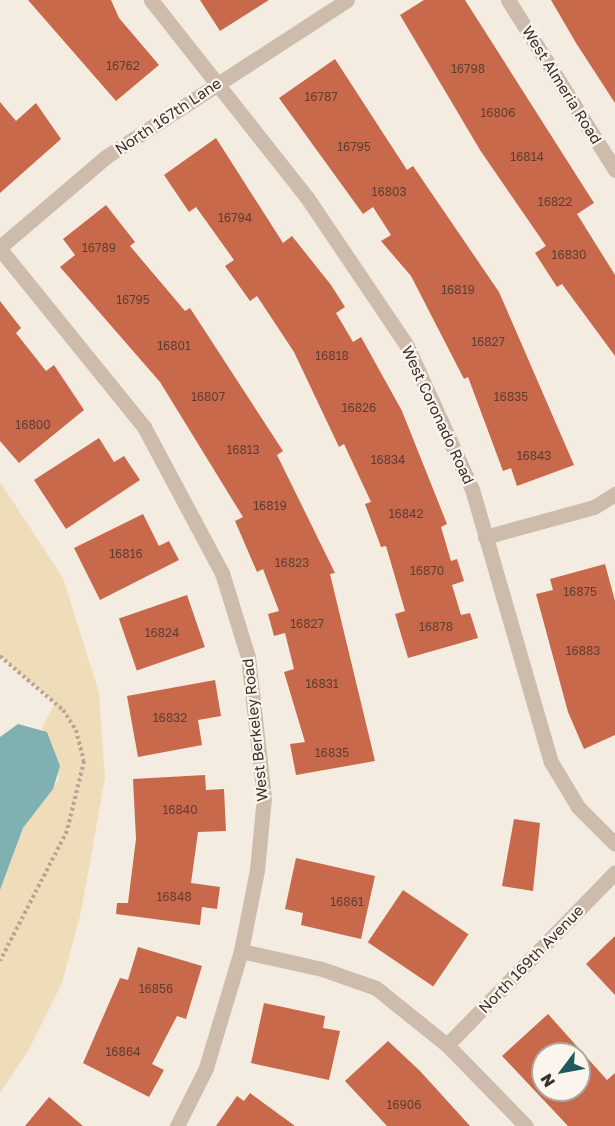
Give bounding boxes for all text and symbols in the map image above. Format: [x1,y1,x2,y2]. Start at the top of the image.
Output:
street label: West Almeria Road [518,23,606,147]
house number: 16762 [106,59,140,73]
house number: 16798 [451,62,485,76]
street label: North 167th Lane [112,74,224,158]
house number: 16787 [304,90,338,104]
house number: 16806 [480,106,516,120]
house number: 16795 [337,140,371,154]
house number: 16814 [510,150,544,164]
house number: 16803 [372,185,406,199]
house number: 16822 [538,195,572,209]
house number: 16794 [218,211,252,225]
house number: 16789 [82,241,116,255]
house number: 16830 [552,248,586,262]
house number: 16819 [441,283,475,297]
house number: 16795 [116,293,150,307]
house number: 16827 [471,335,505,349]
house number: 16801 [157,339,191,353]
street label: West Coronado Road [398,343,478,487]
house number: 16818 [315,349,349,363]
house number: 16807 [191,390,225,404]
house number: 16835 [494,390,528,404]
house number: 16826 [342,401,376,415]
house number: 16800 [15,418,51,432]
house number: 16813 [226,443,260,457]
house number: 16843 [517,449,551,463]
house number: 16834 [371,453,405,467]
house number: 16819 [253,499,287,513]
house number: 16842 [389,507,423,521]
house number: 16816 [109,547,143,561]
house number: 16823 [275,556,309,570]
house number: 16870 [410,564,444,578]
house number: 16875 [563,585,597,599]
house number: 16827 [290,617,324,631]
house number: 16878 [419,620,453,634]
house number: 16824 [145,626,179,640]
house number: 16883 [566,644,600,658]
street label: West Berkeley Road [239,658,271,802]
house number: 16831 [305,677,339,691]
house number: 16832 [153,711,187,725]
house number: 16835 [315,746,349,760]
house number: 16840 [162,803,198,817]
house number: 16848 [156,890,192,904]
house number: 16861 [330,895,364,909]
street label: North 169th Avenue [475,901,587,1017]
house number: 16856 [139,982,173,996]
north arrow [531,1042,591,1102]
house number: 16864 [106,1045,140,1059]
text: N [536,1070,559,1091]
house number: 16906 [386,1098,422,1112]

